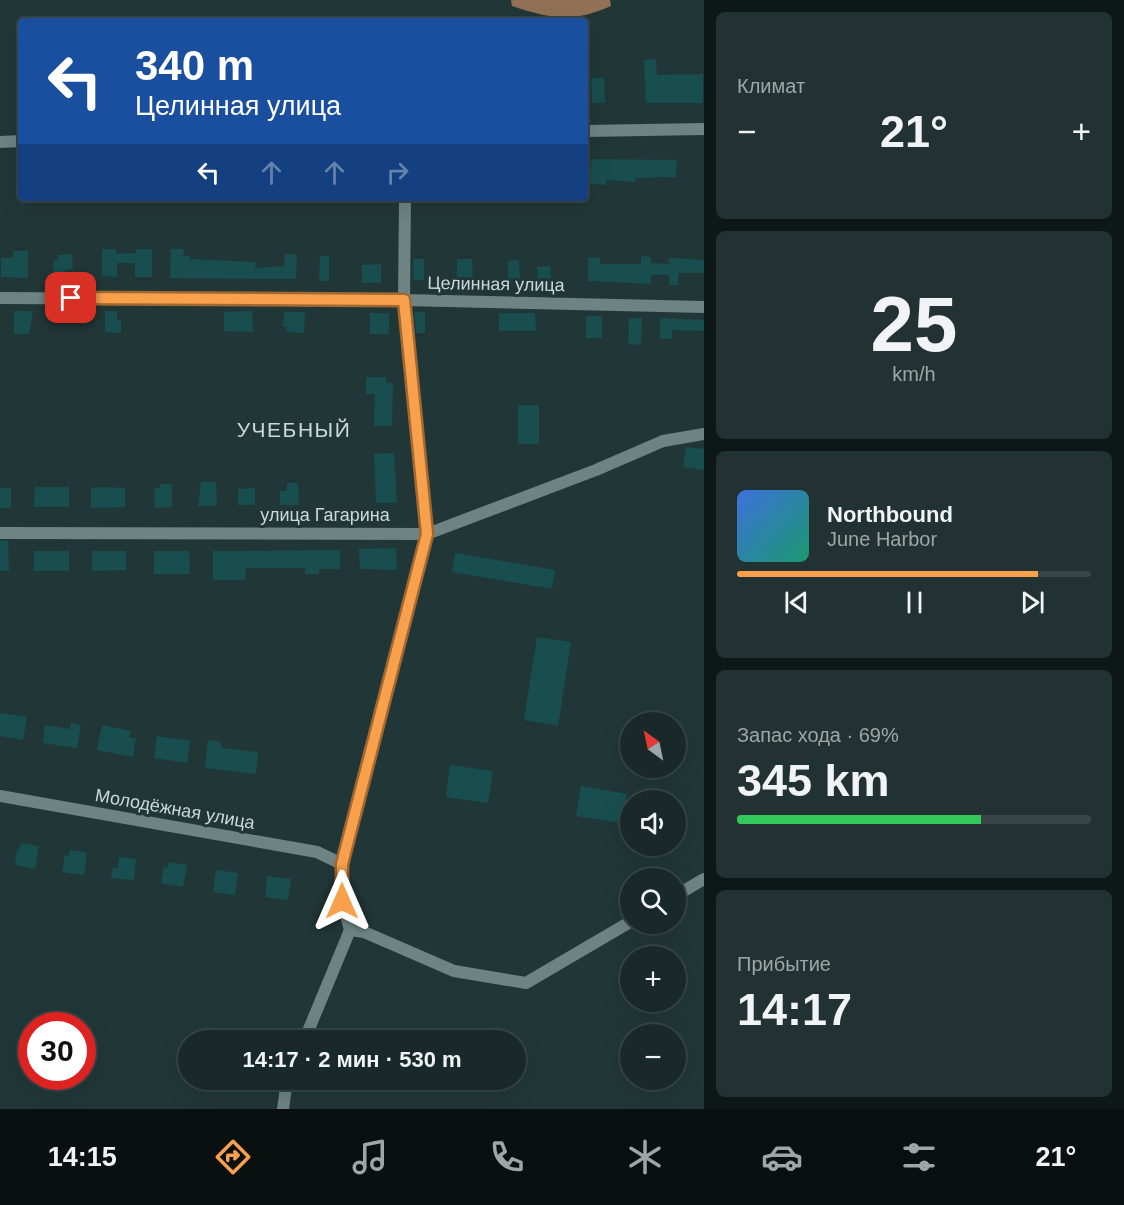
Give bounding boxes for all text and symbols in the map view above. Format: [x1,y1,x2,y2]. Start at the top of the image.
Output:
icon: left [36,42,114,120]
text: 340 m [135,42,254,89]
text: Климат [737,75,805,97]
text: Целинная улица [135,91,341,121]
text: 21° [880,106,948,157]
text: − [737,113,756,150]
text: + [1072,113,1091,150]
icon: left [192,156,225,189]
icon: ahead [255,156,288,189]
icon: ahead [318,156,351,189]
icon: right [381,156,414,189]
pin [45,272,96,323]
street label: Целинная улица [427,273,566,295]
text: 25 [871,280,957,368]
icon: arrive [54,281,87,314]
text: km/h [892,363,936,385]
district label: УЧЕБНЫЙ [237,418,351,441]
text: Northbound [827,502,953,527]
street label: улица Гагарина [260,505,391,525]
text: June Harbor [827,528,937,550]
icon: previous [780,586,813,619]
icon: pause [898,586,931,619]
icon: next [1016,586,1049,619]
north arrow [620,712,686,778]
map controls [620,712,686,1090]
text: Запас хода · 69% [737,724,899,746]
text: 345 km [737,755,890,806]
street label: Молодёжная улица [94,785,257,833]
button: sound [620,790,686,856]
button: search [620,868,686,934]
position arrow [310,869,374,933]
button: + [620,946,686,1012]
text: Прибытие [737,953,831,975]
text: 14:17 [737,984,852,1035]
speed limit sign: 30 [18,1012,96,1090]
button: − [620,1024,686,1090]
text: 14:17 · 2 мин · 530 m [242,1047,462,1072]
icon: directions [212,1136,254,1178]
icon: music [349,1136,391,1178]
icon: phone [486,1136,528,1178]
icon: climate [624,1136,666,1178]
icon: car [761,1136,803,1178]
icon: filters [898,1136,940,1178]
text: 14:15 [48,1142,117,1172]
text: 21° [1035,1142,1076,1172]

